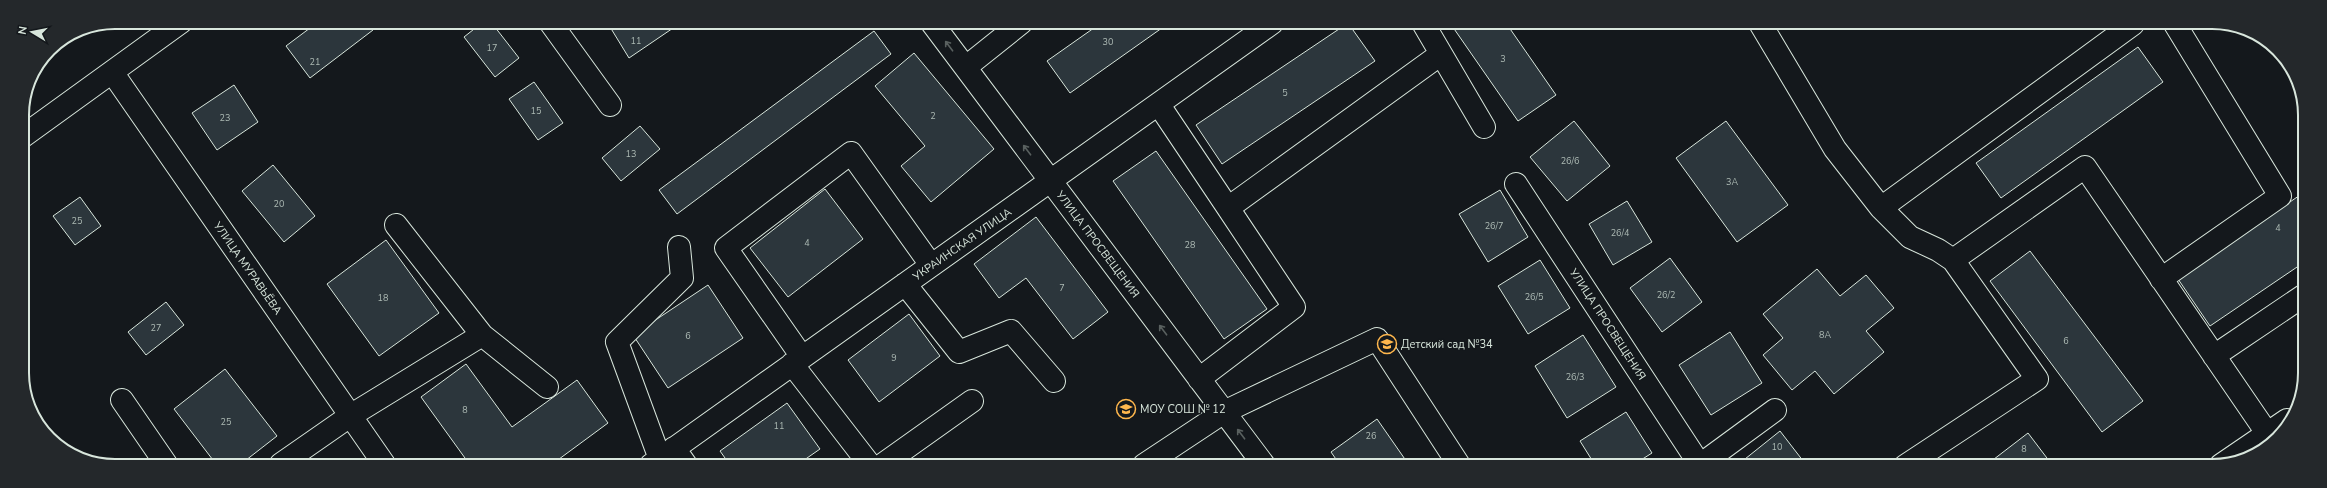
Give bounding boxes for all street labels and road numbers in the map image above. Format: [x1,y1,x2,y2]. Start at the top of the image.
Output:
street label: УЛИЦА ПРОСВЕЩЕНИЯ [1052,187,1143,301]
street label: УКРАИНСКАЯ УЛИЦА [909,205,1015,285]
street label: УЛИЦА МУРАВЬЁВА [209,218,285,318]
street label: УЛИЦА ПРОСВЕЩЕНИЯ [1565,265,1649,383]

